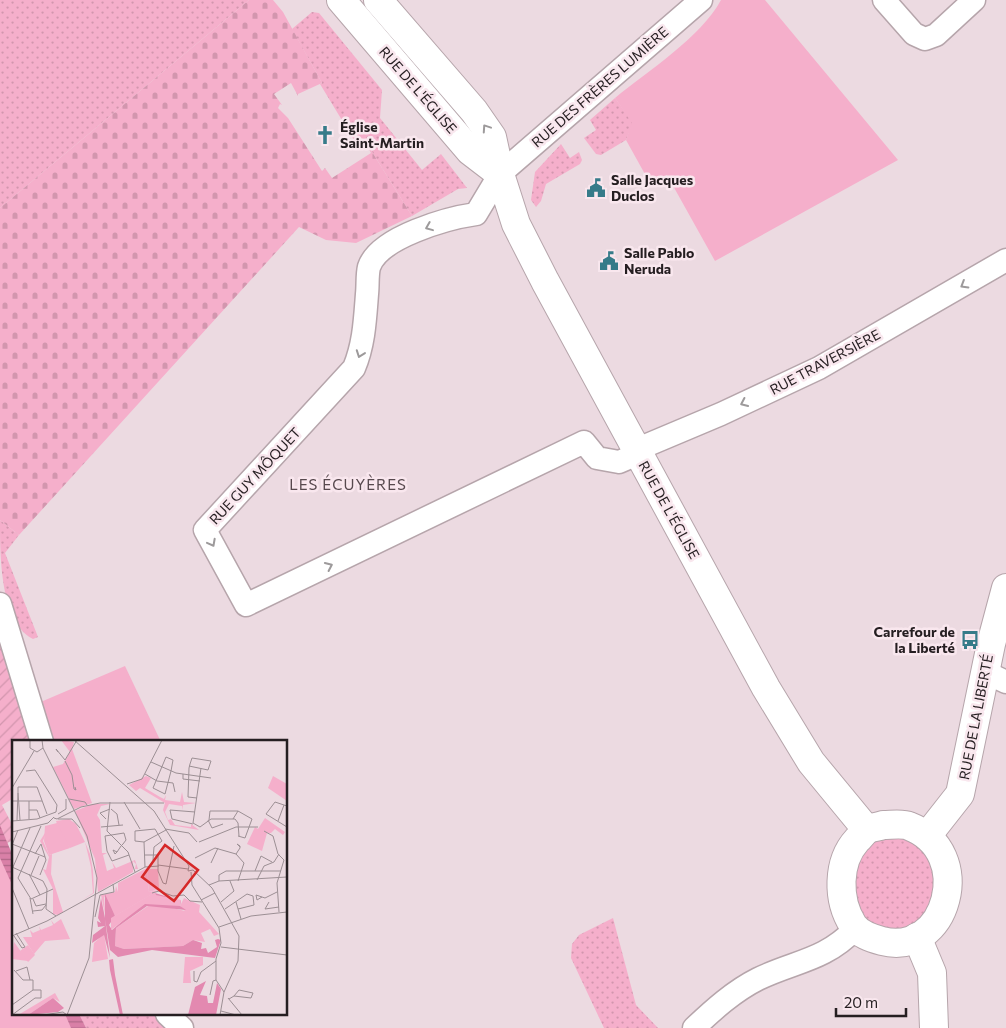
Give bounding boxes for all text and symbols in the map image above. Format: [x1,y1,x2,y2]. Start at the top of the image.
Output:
street label: RUE DES FRÈRES LUMIÈRE [528,23,671,151]
street label: RUE DE L'ÉGLISE [376,43,461,137]
place label: Église Saint-Martin [340,118,424,151]
church icon: Église Saint-Martin [314,124,336,146]
one-way arrow [483,125,492,134]
place label: Salle Jacques Duclos [611,171,694,204]
public building icon: Salle Jacques Duclos [585,177,607,199]
one-way arrow [425,221,434,231]
place label: Salle Pablo Neruda [624,244,694,277]
public building icon: Salle Pablo Neruda [598,250,620,272]
one-way arrow [961,278,970,288]
street label: RUE TRAVERSIÈRE [767,325,883,398]
one-way arrow [356,350,366,358]
one-way arrow [740,397,749,408]
street label: RUE GUY MÔQUET [205,424,304,528]
street label: RUE DE L'ÉGLISE [635,458,703,562]
district label: LES ÉCUYÈRES [289,474,407,493]
one-way arrow [206,538,216,547]
one-way arrow [324,562,333,573]
place label: Carrefour de la Liberté [874,623,955,656]
bus stop icon: Carrefour de la Liberté [959,629,981,651]
street label: RUE DE LA LIBERTÉ [955,653,996,781]
inset map [12,740,288,1016]
scale bar [836,986,906,1018]
text: 20 m [844,993,878,1011]

